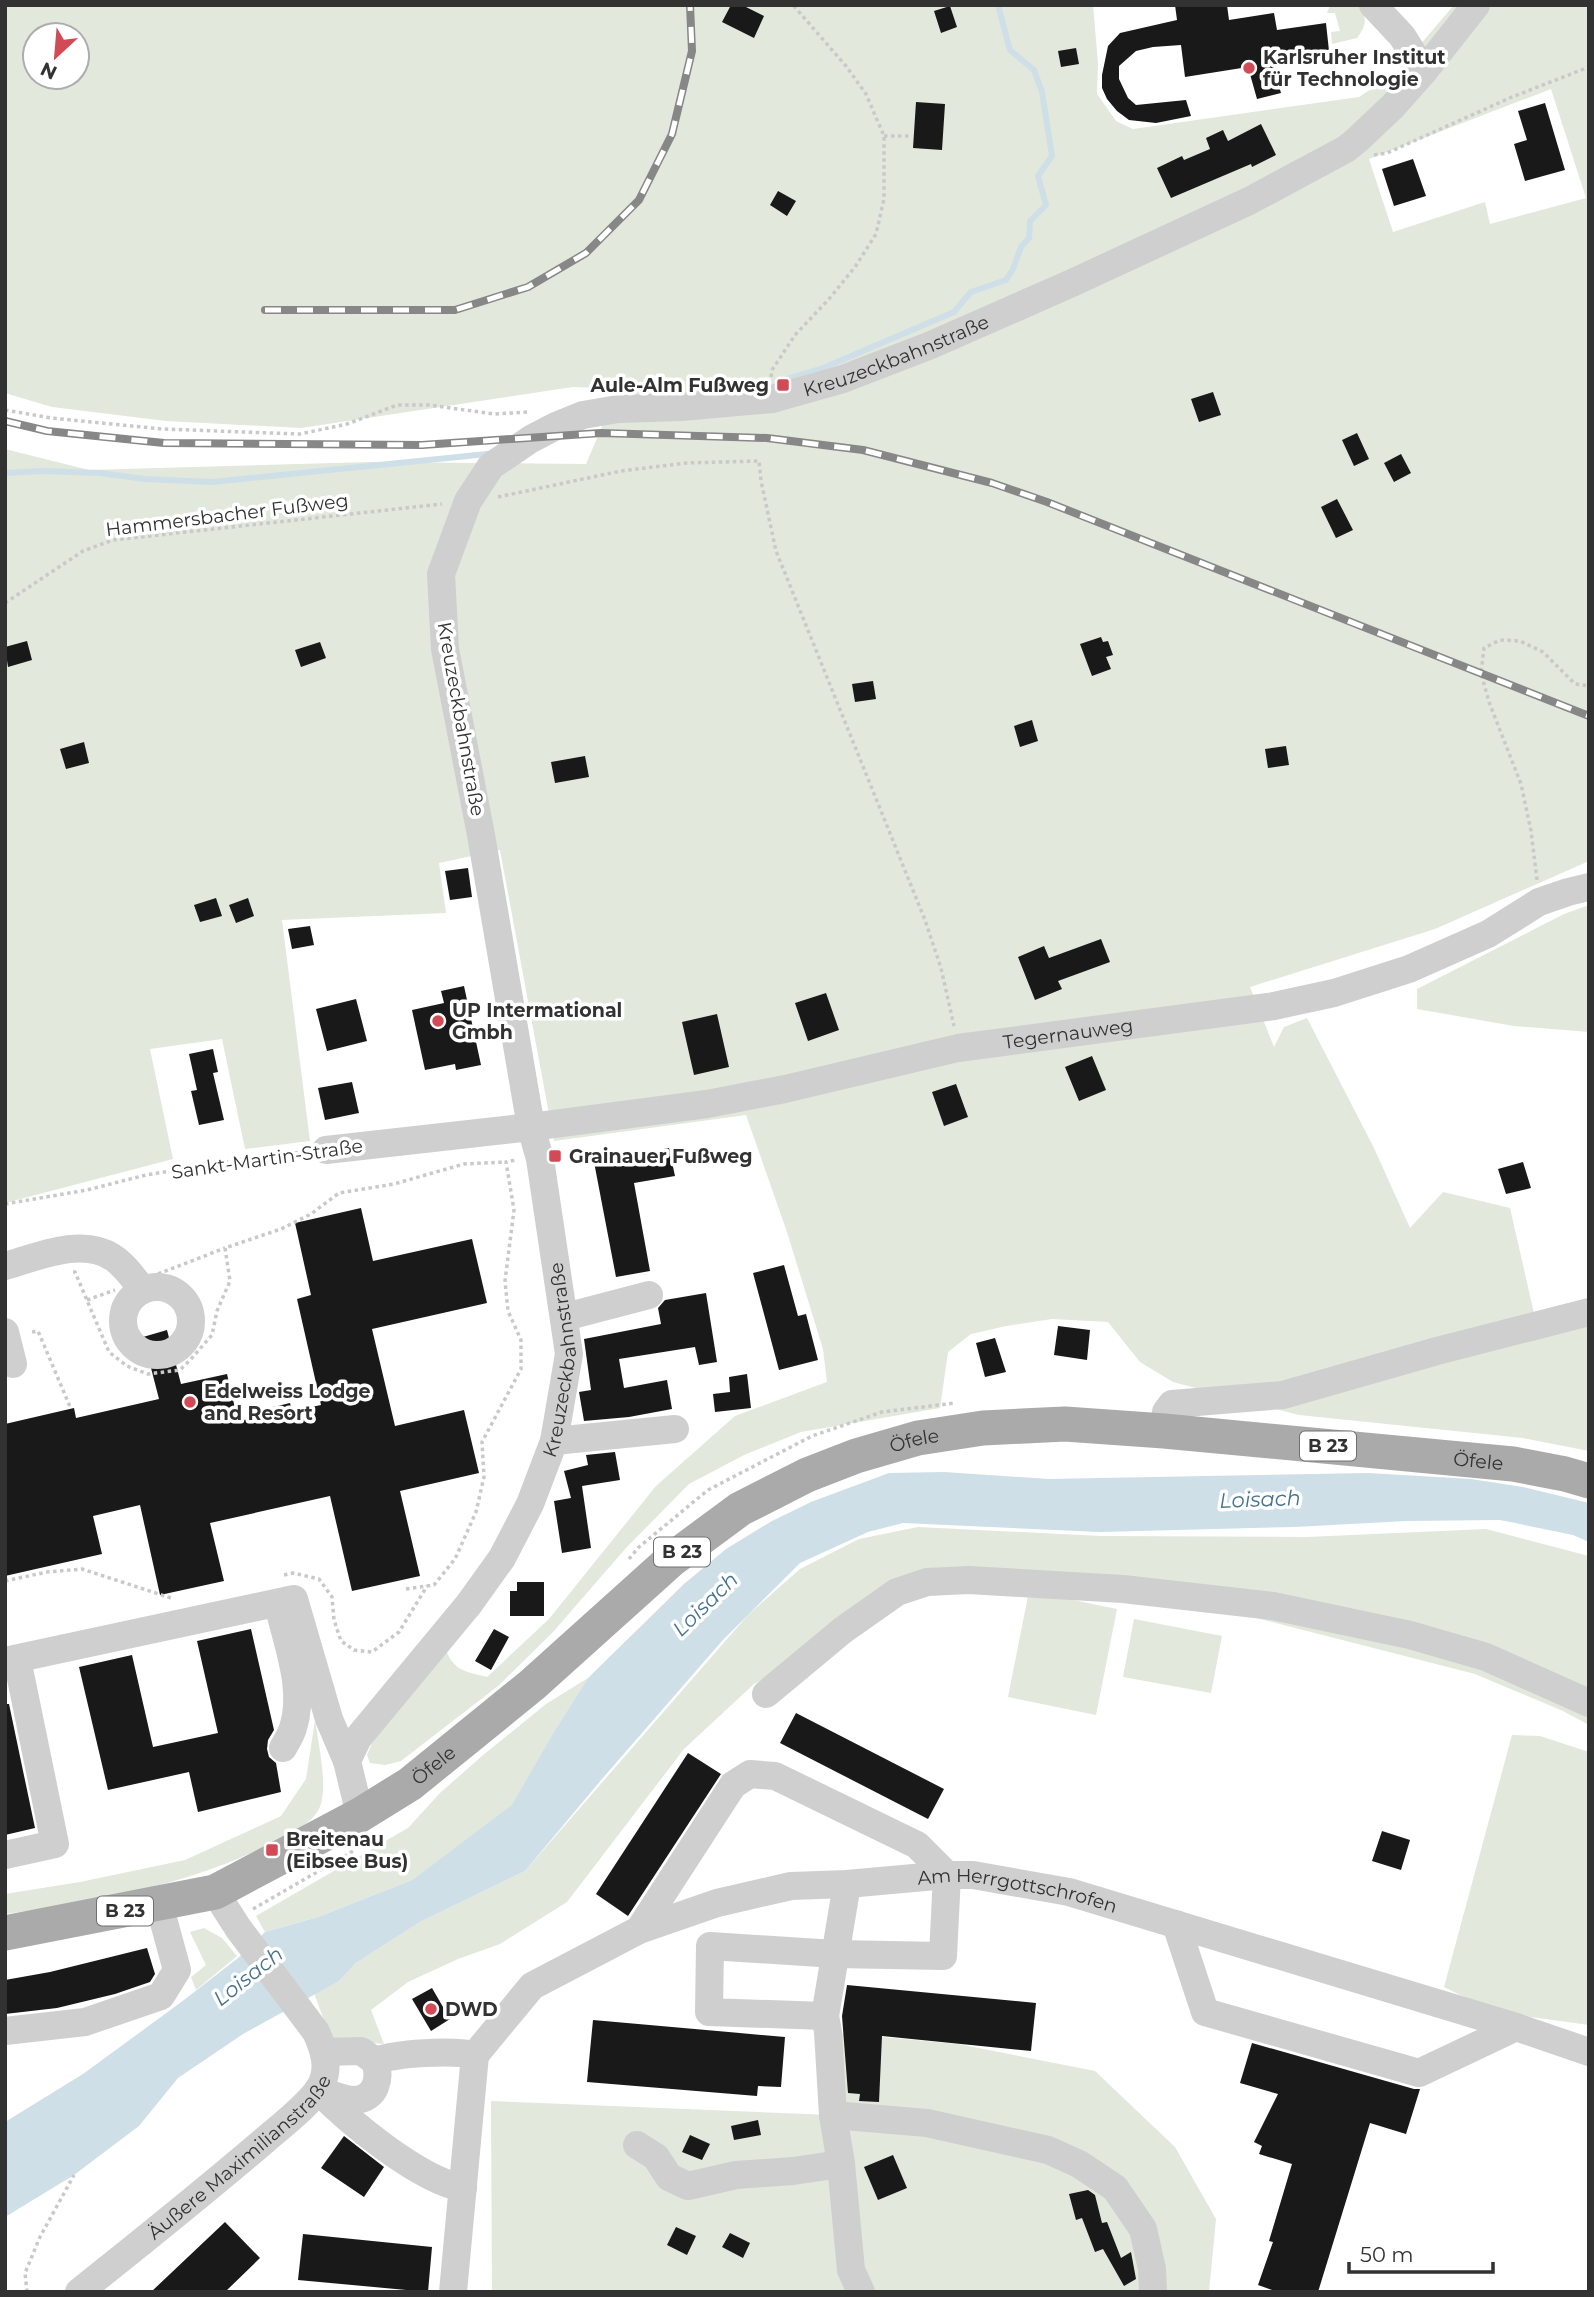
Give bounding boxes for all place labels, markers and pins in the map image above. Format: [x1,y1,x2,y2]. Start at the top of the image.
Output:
place label: Karlsruher Institut für Technologie [1263,46,1446,91]
marker: Karlsruher Institut für Technologie [1241,60,1257,76]
place label: Aule-Alm Fußweg [590,374,769,397]
marker: Aule-Alm Fußweg [775,377,791,393]
place label: UP Intermational Gmbh [452,999,622,1044]
marker: UP Intermational Gmbh [430,1013,446,1029]
place label: Grainauer Fußweg [569,1145,753,1168]
marker: Grainauer Fußweg [547,1148,563,1164]
place label: Edelweiss Lodge and Resort [204,1380,371,1425]
marker: Edelweiss Lodge and Resort [182,1394,198,1410]
place label: Breitenau (Eibsee Bus) [286,1828,408,1873]
marker: Breitenau (Eibsee Bus) [264,1842,280,1858]
place label: DWD [445,1998,498,2021]
marker: DWD [423,2001,439,2017]

